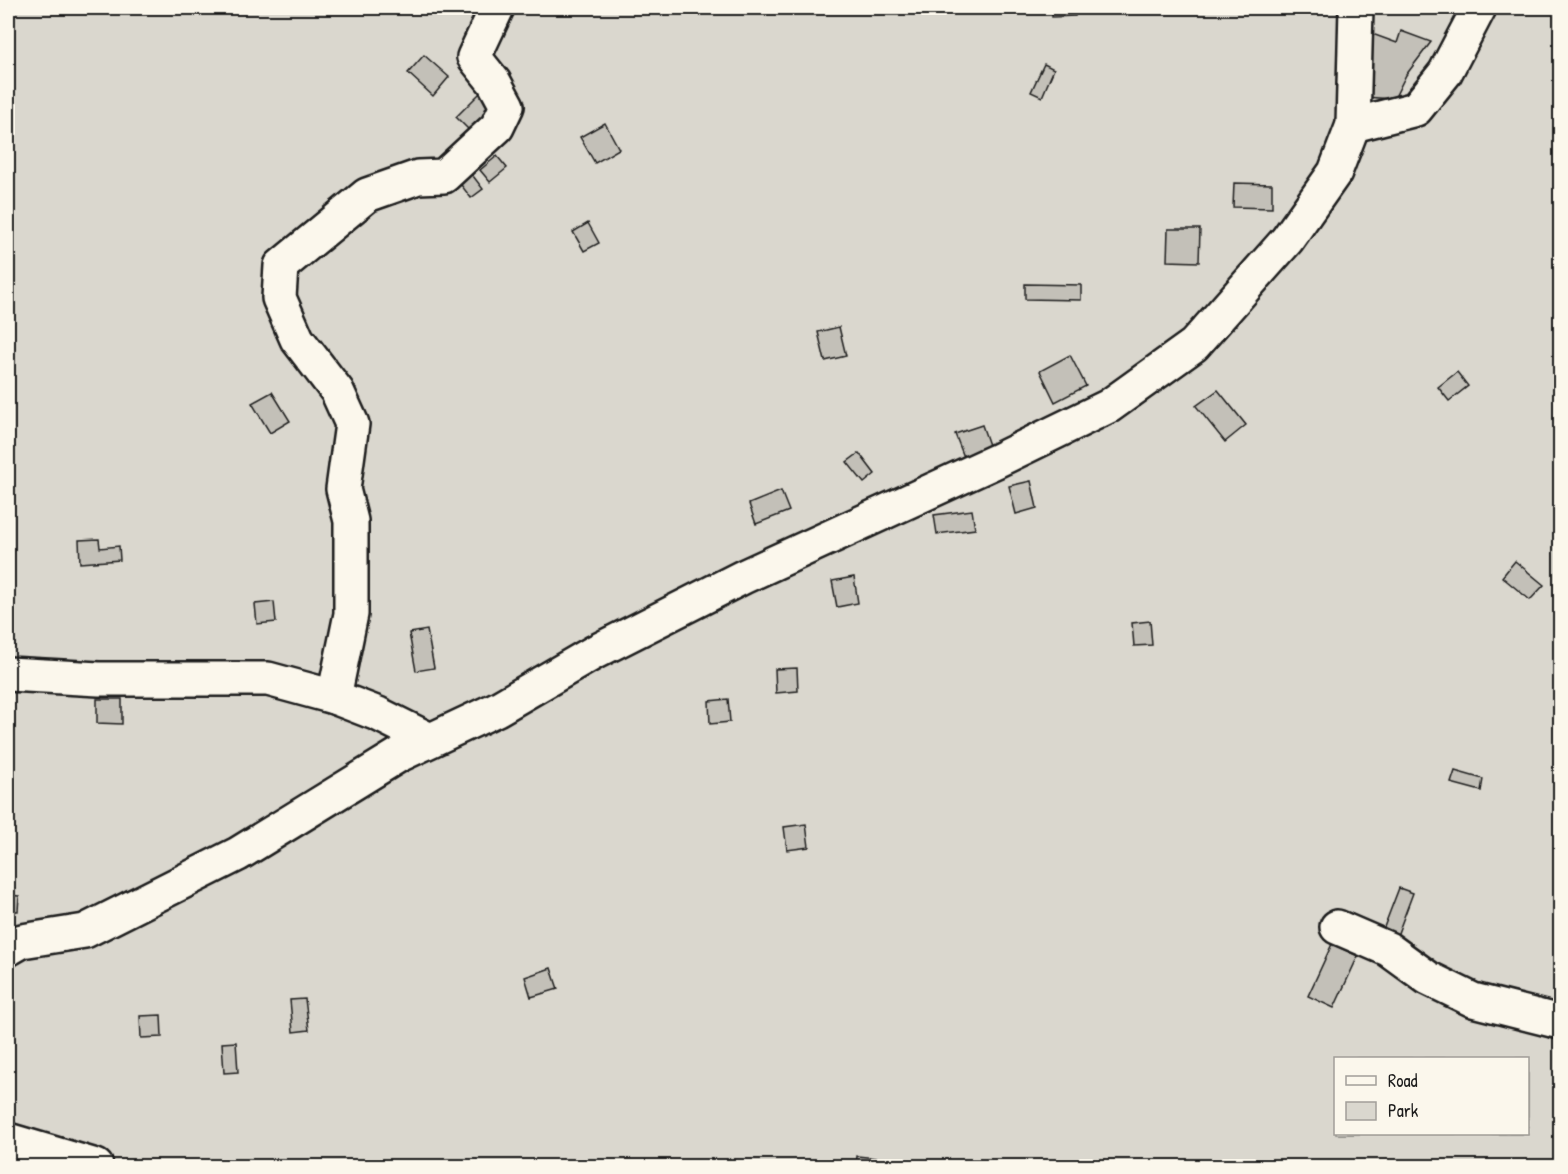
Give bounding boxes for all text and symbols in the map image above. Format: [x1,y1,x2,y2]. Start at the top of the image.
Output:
legend [1334,1057,1529,1135]
text: Road [1388,1068,1418,1093]
text: Park [1388,1098,1419,1123]

